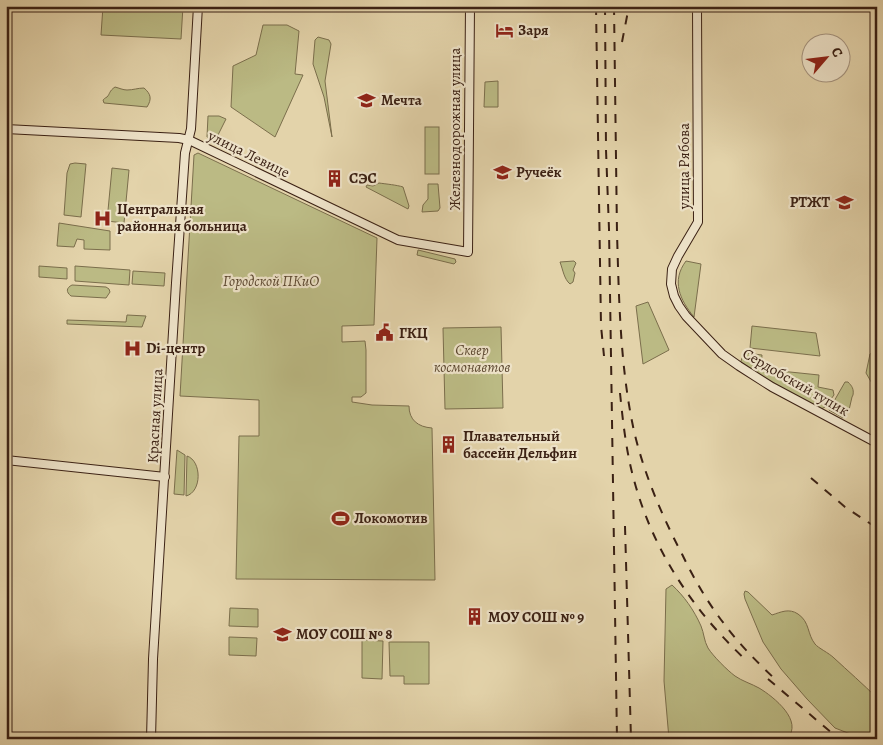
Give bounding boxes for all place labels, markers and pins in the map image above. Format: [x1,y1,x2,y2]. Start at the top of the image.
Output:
hotel icon: Заря [494,20,514,40]
place label: Заря [518,20,549,40]
school or university icon: Мечта [357,90,377,110]
place label: Мечта [381,90,423,110]
school or university icon: Ручеёк [492,162,512,182]
place label: Ручеёк [516,162,562,182]
building icon: СЭС [325,168,345,188]
place label: СЭС [349,168,377,188]
place label: РТЖТ [790,192,830,212]
school or university icon: РТЖТ [834,192,854,212]
place label: Центральная районная больница [117,199,248,236]
hospital icon: Центральная районная больница [93,208,113,228]
public building icon: ГКЦ [375,323,395,343]
place label: ГКЦ [399,323,428,343]
hospital icon: Di-центр [122,338,142,358]
place label: Di-центр [146,338,205,358]
place label: Плавательный бассейн Дельфин [463,426,577,463]
building icon: Плавательный бассейн Дельфин [439,435,459,455]
sports icon: Локомотив [330,508,350,528]
place label: Локомотив [354,508,428,528]
building icon: МОУ СОШ № 9 [464,607,484,627]
place label: МОУ СОШ № 9 [488,607,584,627]
school or university icon: МОУ СОШ № 8 [272,624,292,644]
place label: МОУ СОШ № 8 [296,624,393,644]

